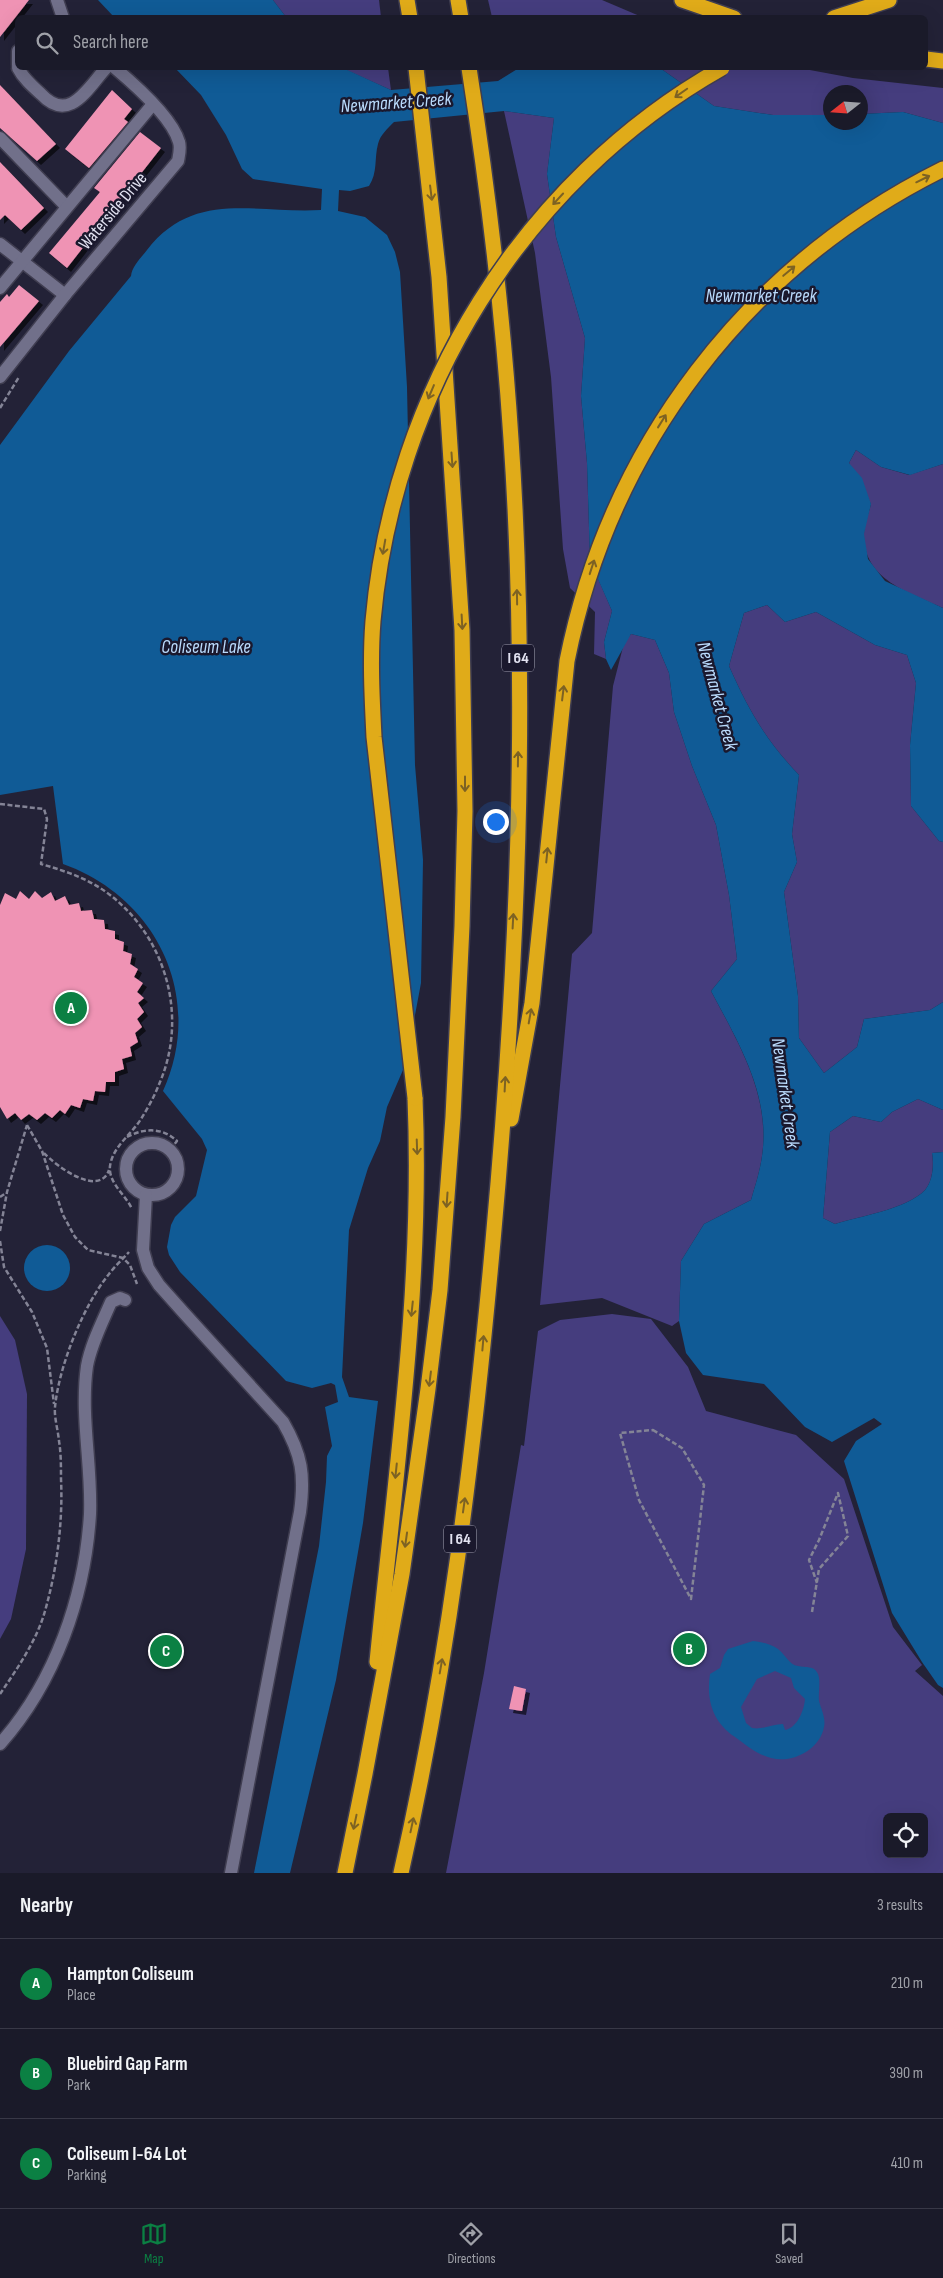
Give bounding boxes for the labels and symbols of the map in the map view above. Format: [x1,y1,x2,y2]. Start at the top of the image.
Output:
north arrow [823,85,868,130]
water label: Newmarket Creek [340,88,453,118]
one-way arrow [674,88,688,98]
street label: Waterside Drive [75,168,151,254]
one-way arrow [915,174,930,183]
one-way arrow [426,185,436,201]
one-way arrow [552,192,564,205]
one-way arrow [783,265,796,277]
water label: Newmarket Creek [705,285,817,308]
one-way arrow [426,384,436,399]
one-way arrow [658,415,668,429]
one-way arrow [447,451,457,467]
one-way arrow [378,539,388,555]
one-way arrow [588,560,597,575]
one-way arrow [512,589,522,605]
one-way arrow [457,614,466,630]
water label: Coliseum Lake [161,636,251,659]
water label: Newmarket Creek [692,639,743,754]
road number: I 64 [502,644,534,671]
one-way arrow [558,685,568,701]
one-way arrow [513,751,522,767]
one-way arrow [460,776,470,792]
your location [483,809,509,835]
one-way arrow [542,847,552,863]
one-way arrow [508,914,517,930]
pin: A [55,989,87,1027]
one-way arrow [525,1009,535,1025]
water label: Newmarket Creek [766,1036,804,1150]
one-way arrow [500,1076,510,1092]
one-way arrow [413,1139,422,1155]
one-way arrow [442,1192,452,1208]
one-way arrow [407,1301,417,1317]
one-way arrow [479,1336,488,1352]
one-way arrow [424,1371,434,1387]
one-way arrow [391,1463,401,1479]
one-way arrow [460,1497,470,1513]
road number: I 64 [444,1526,476,1552]
one-way arrow [401,1532,411,1548]
pin: B [673,1630,705,1668]
pin: C [150,1632,182,1670]
one-way arrow [436,1658,446,1674]
one-way arrow [350,1813,360,1829]
one-way arrow [408,1818,417,1834]

